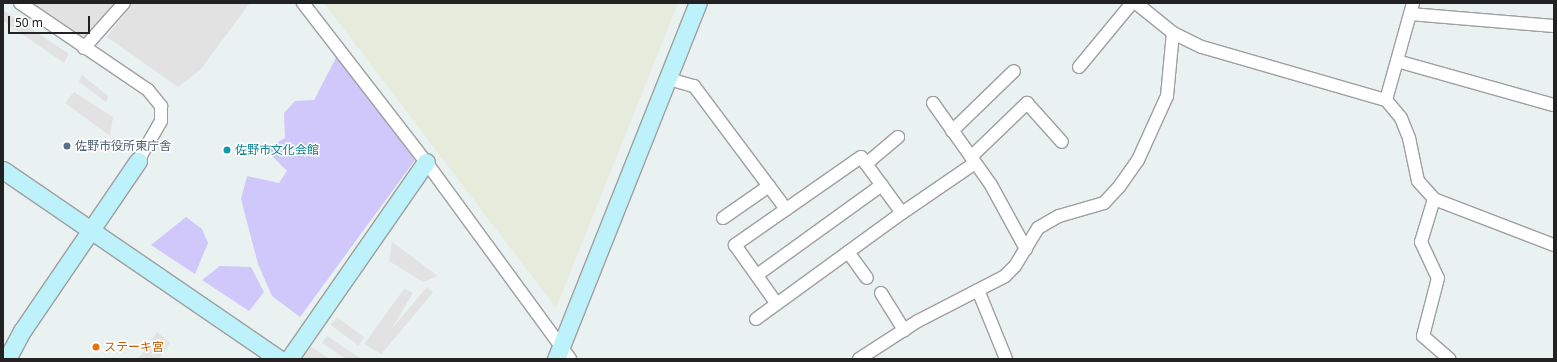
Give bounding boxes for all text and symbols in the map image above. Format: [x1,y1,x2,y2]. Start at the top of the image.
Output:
scale bar [10,8,92,34]
text: 50 m [15,14,43,31]
place label: 佐野市役所東庁舎 [75,139,171,153]
marker: 佐野市役所東庁舎 [62,141,72,151]
place label: 佐野市文化会館 [235,143,319,157]
marker: 佐野市文化会館 [222,145,232,155]
place label: ステーキ宮 [104,340,164,354]
marker: ステーキ宮 [91,342,101,352]

